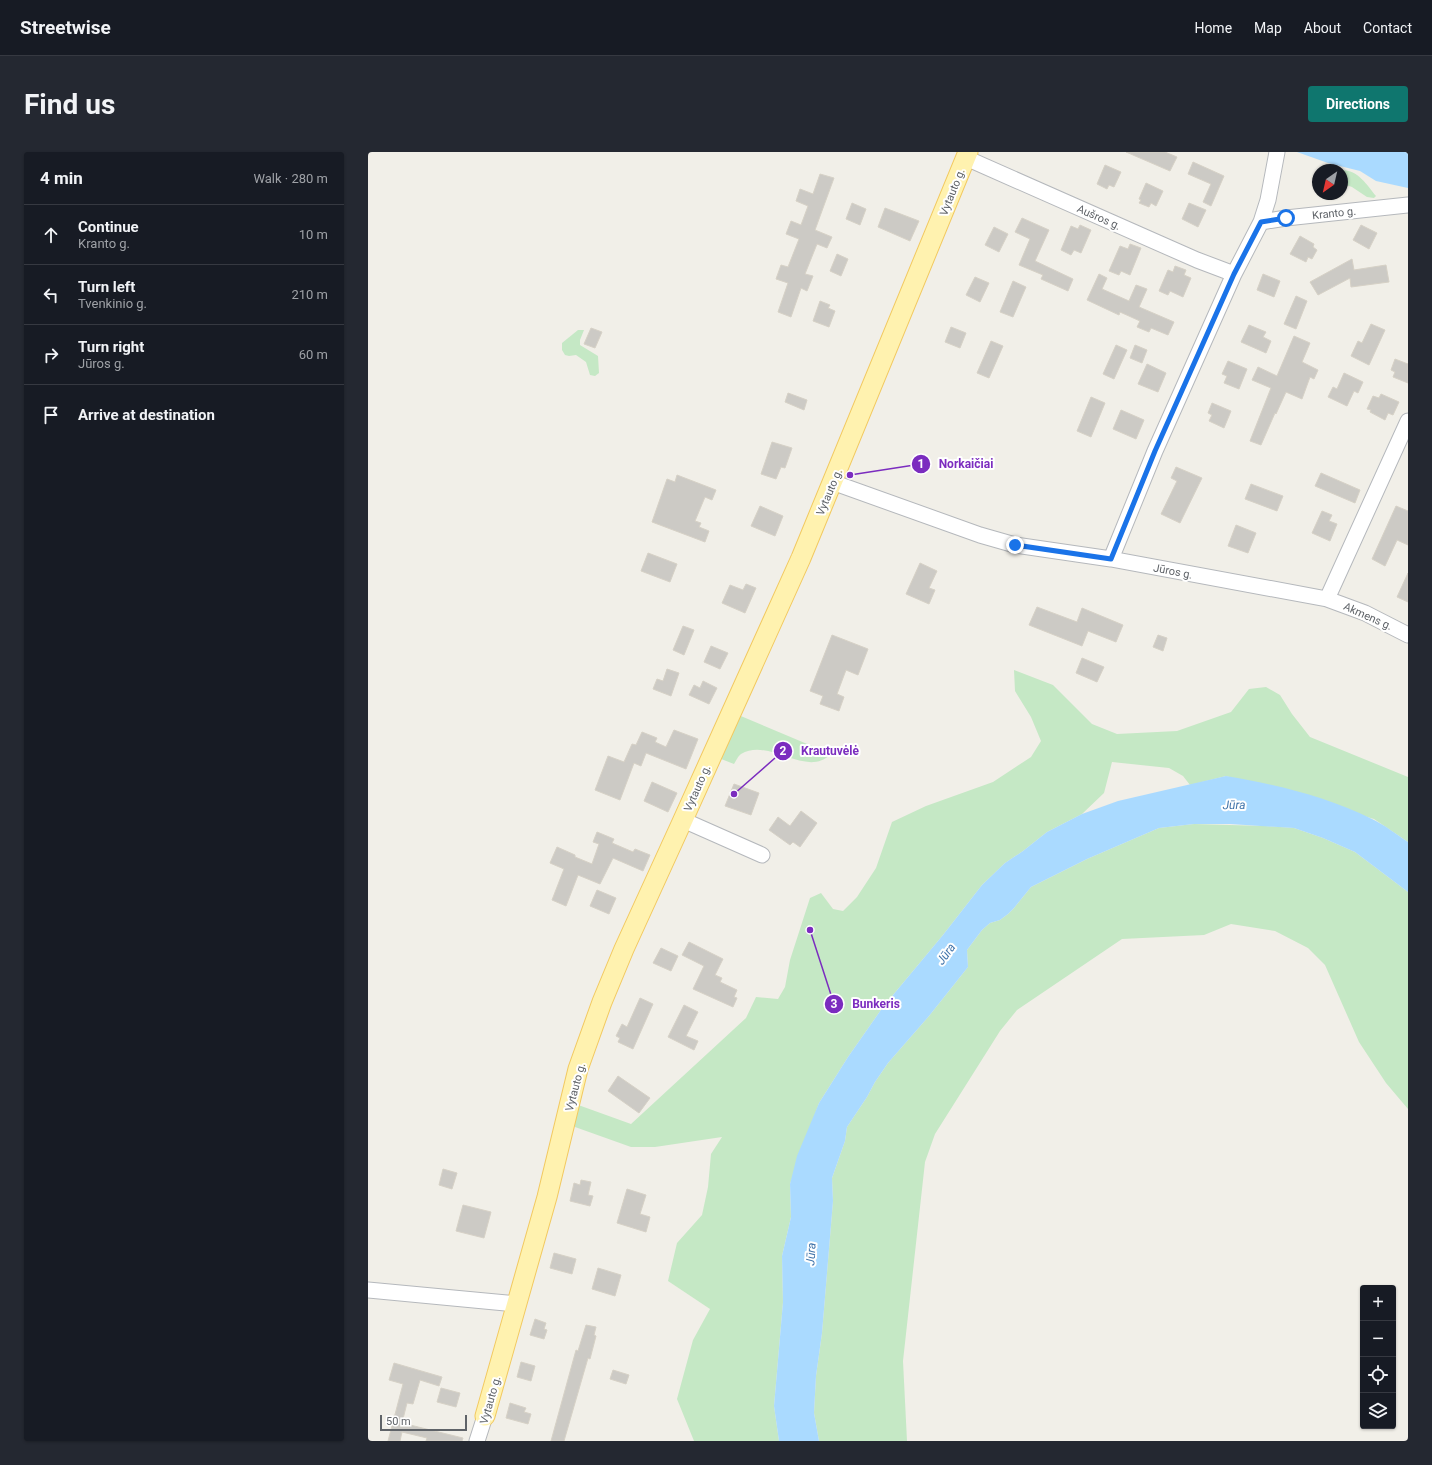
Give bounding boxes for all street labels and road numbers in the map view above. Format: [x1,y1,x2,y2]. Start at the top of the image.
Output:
street label: Vytauto g. [937,167,968,218]
street label: Aušros g. [1075,202,1123,233]
street label: Kranto g. [1311,205,1357,222]
street label: Vytauto g. [814,467,845,517]
street label: Jūros g. [1152,561,1194,582]
street label: Akmens g. [1341,600,1394,633]
street label: Vytauto g. [681,763,713,813]
street label: Vytauto g. [563,1062,588,1113]
street label: Vytauto g. [477,1375,504,1426]

